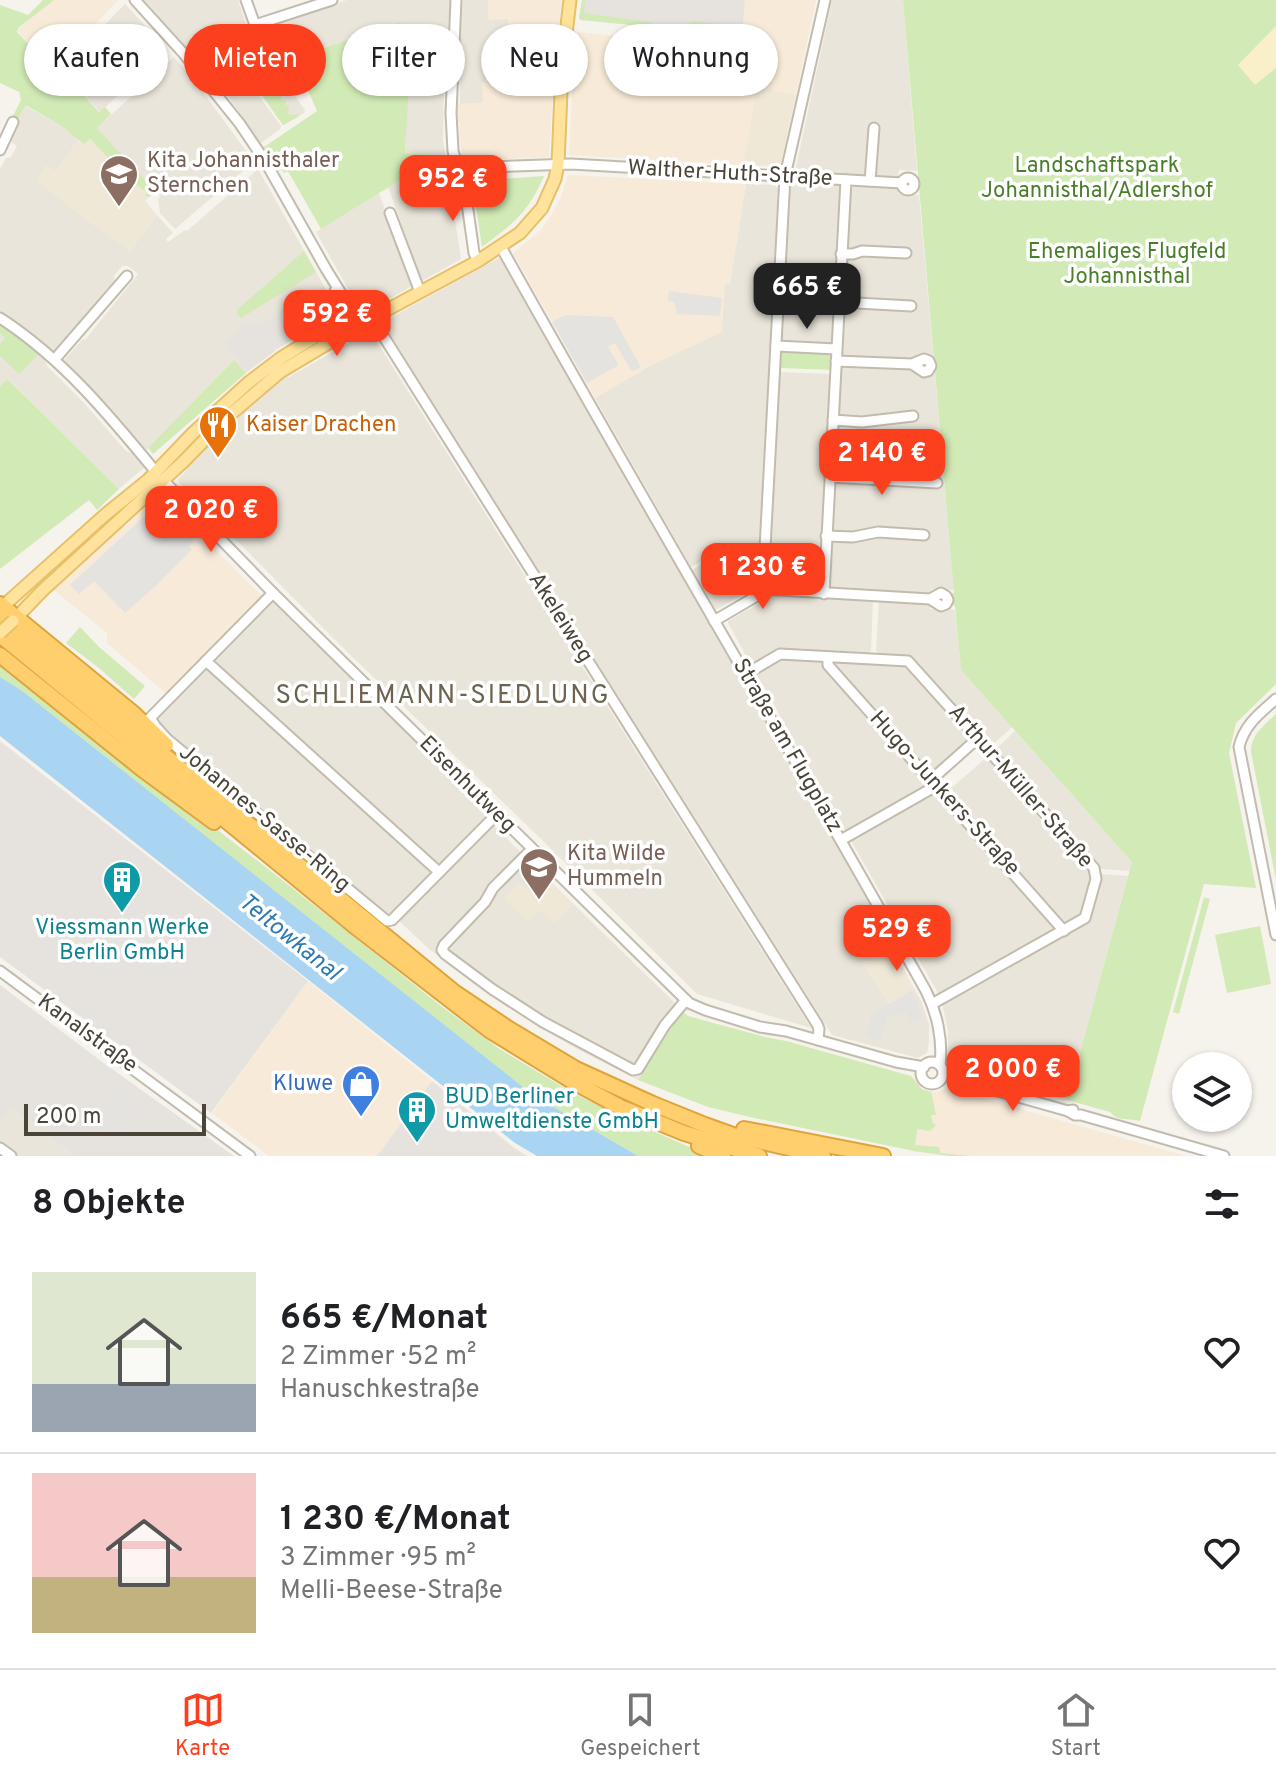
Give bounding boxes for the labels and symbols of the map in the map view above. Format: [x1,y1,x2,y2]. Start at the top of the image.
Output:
place label: Kita Johannisthaler Sternchen [147,148,340,200]
school or university icon: Kita Johannisthaler Sternchen [98,153,140,208]
park label: Landschaftspark Johannisthal/Adlershof [981,153,1213,205]
pin: 952 € [397,155,509,223]
street label: Walther-Huth-Straße [627,155,833,193]
park label: Ehemaliges Flugfeld Johannisthal [1028,239,1226,291]
pin: 665 € [751,263,863,331]
pin: 592 € [281,290,393,358]
restaurant icon: Kaiser Drachen [197,404,239,459]
place label: Kaiser Drachen [246,412,397,439]
pin: 2 140 € [808,429,956,497]
pin: 2 020 € [137,486,285,554]
pin: 1 230 € [689,543,837,611]
street label: Akeleiweg [522,568,598,668]
street label: Straße am Flugplatz [726,654,848,838]
district label: SCHLIEMANN-SIEDLUNG [275,680,611,713]
street label: Arthur-Müller-Straße [942,700,1098,874]
street label: Hugo-Junkers-Straße [863,706,1025,882]
street label: Eisenhutweg [413,731,521,839]
street label: Johannes-Sasse-Ring [173,739,355,899]
place label: Kita Wilde Hummeln [567,841,666,893]
school or university icon: Kita Wilde Hummeln [518,846,560,901]
building icon: Viessmann Werke Berlin GmbH [101,859,143,914]
water label: Teltowkanal [232,888,348,989]
pin: 529 € [841,905,953,973]
place label: Viessmann Werke Berlin GmbH [35,915,209,967]
street label: Kanalstraße [32,989,142,1079]
pin: 2 000 € [939,1045,1087,1113]
shop icon: Kluwe [340,1063,382,1118]
place label: Kluwe [273,1071,333,1098]
place label: BUD Berliner Umweltdienste GmbH [445,1084,659,1136]
building icon: BUD Berliner Umweltdienste GmbH [396,1089,438,1144]
scale bar [24,1100,206,1136]

